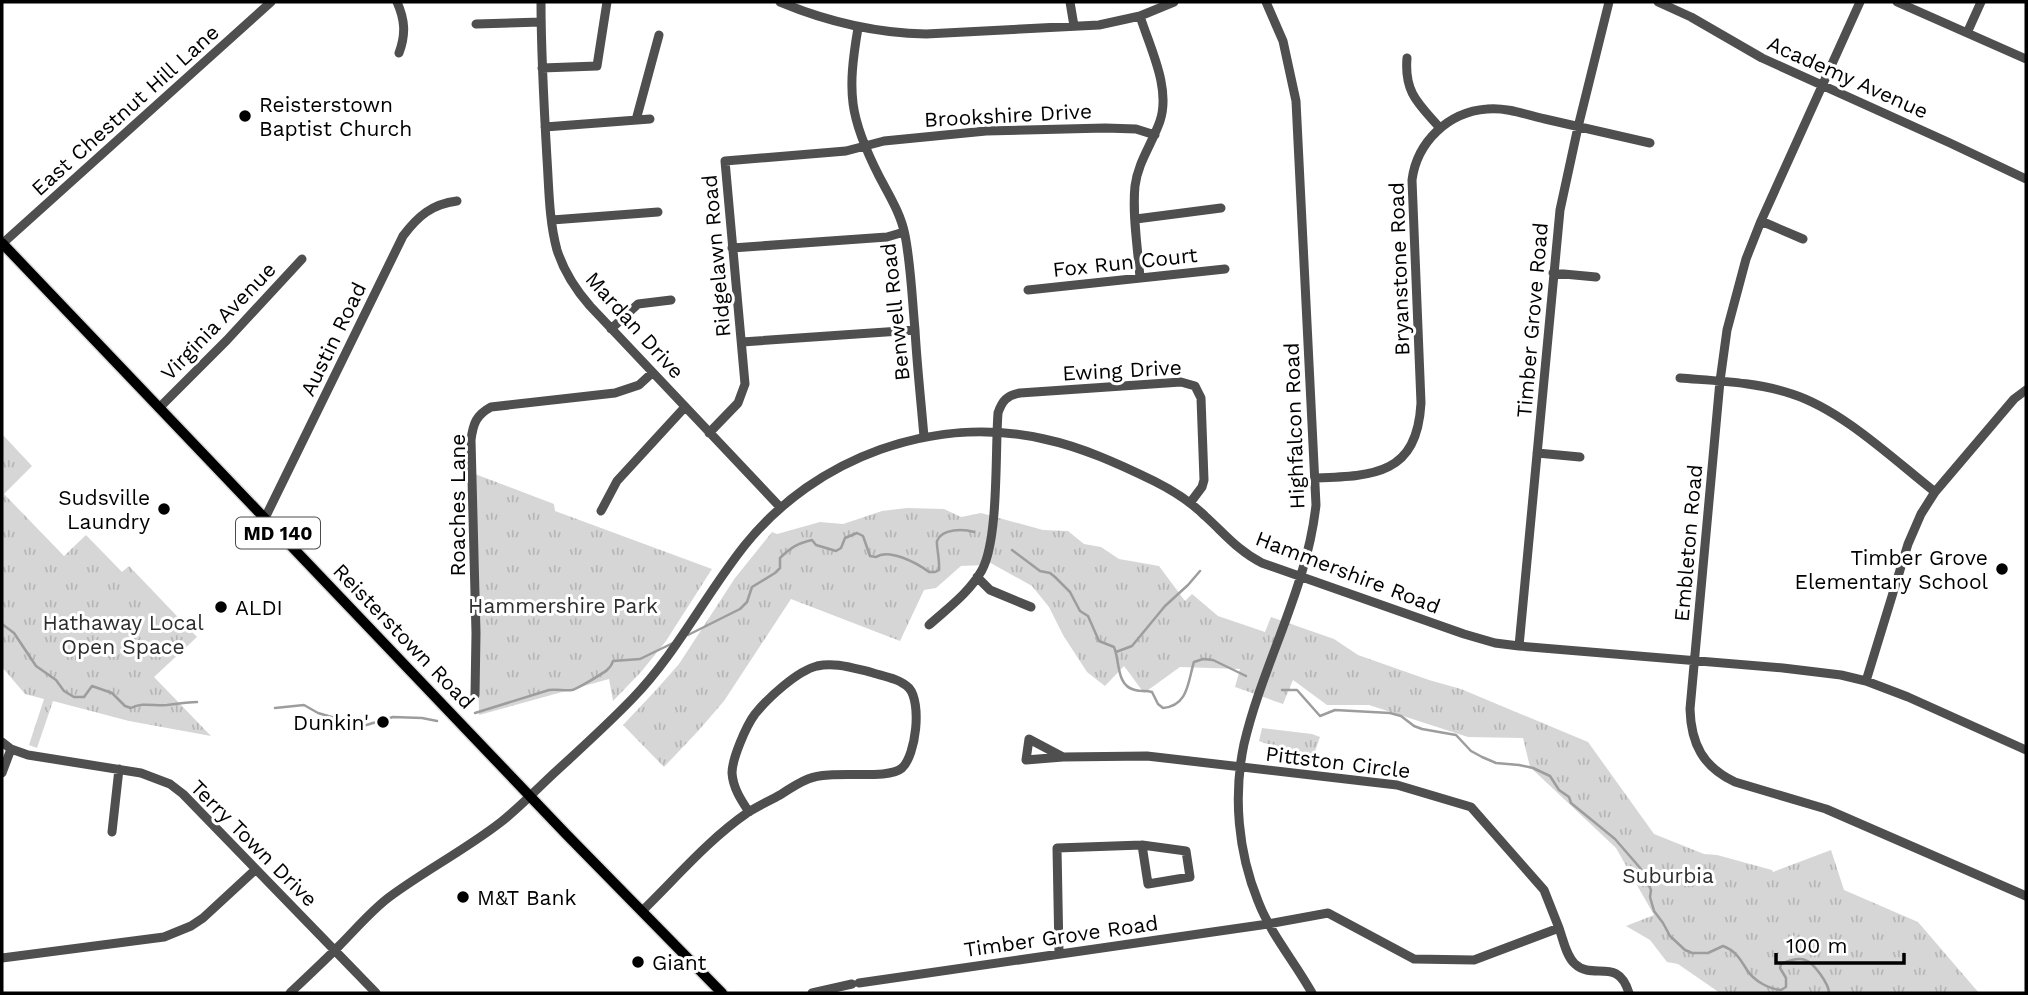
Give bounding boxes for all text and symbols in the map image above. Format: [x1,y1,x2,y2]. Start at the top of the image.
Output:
street label: East Chestnut Hill Lane [26,19,224,201]
street label: Academy Avenue [1764,30,1932,124]
place label: Reisterstown Baptist Church [259,92,412,141]
street label: Brookshire Drive [923,98,1093,132]
marker: Reisterstown Baptist Church [237,108,253,124]
street label: Ridgelawn Road [696,174,736,338]
street label: Bryanstone Road [1383,182,1415,356]
street label: Timber Grove Road [1511,221,1553,419]
street label: Benwell Road [875,242,915,382]
street label: Fox Run Court [1051,242,1199,282]
street label: Virginia Avenue [155,257,281,385]
street label: Mardan Drive [580,266,690,384]
street label: Austin Road [295,278,371,400]
street label: Highfalcon Road [1279,342,1309,510]
street label: Ewing Drive [1062,354,1182,386]
street label: Roaches Lane [445,434,470,576]
street label: Embleton Road [1669,463,1707,623]
place label: Sudsville Laundry [58,485,150,534]
marker: Sudsville Laundry [156,501,172,517]
road number: MD 140 [236,518,320,548]
street label: Hammershire Road [1252,525,1444,619]
place label: Timber Grove Elementary School [1795,545,1989,594]
street label: Reisterstown Road [328,558,480,714]
marker: Timber Grove Elementary School [1994,561,2010,577]
park label: Hammershire Park [468,593,658,618]
place label: ALDI [235,595,283,620]
marker: ALDI [213,599,229,615]
park label: Hathaway Local Open Space [42,610,204,659]
place label: Dunkin' [293,710,369,735]
marker: Dunkin' [375,714,391,730]
street label: Pittston Circle [1264,741,1412,783]
street label: Terry Town Drive [185,774,323,912]
park label: Suburbia [1622,863,1714,888]
place label: M&T Bank [477,885,576,910]
marker: M&T Bank [455,889,471,905]
street label: Timber Grove Road [962,910,1160,962]
scale bar [1776,922,1904,966]
text: 100 m [1786,933,1848,958]
place label: Giant [652,950,707,975]
marker: Giant [630,954,646,970]

